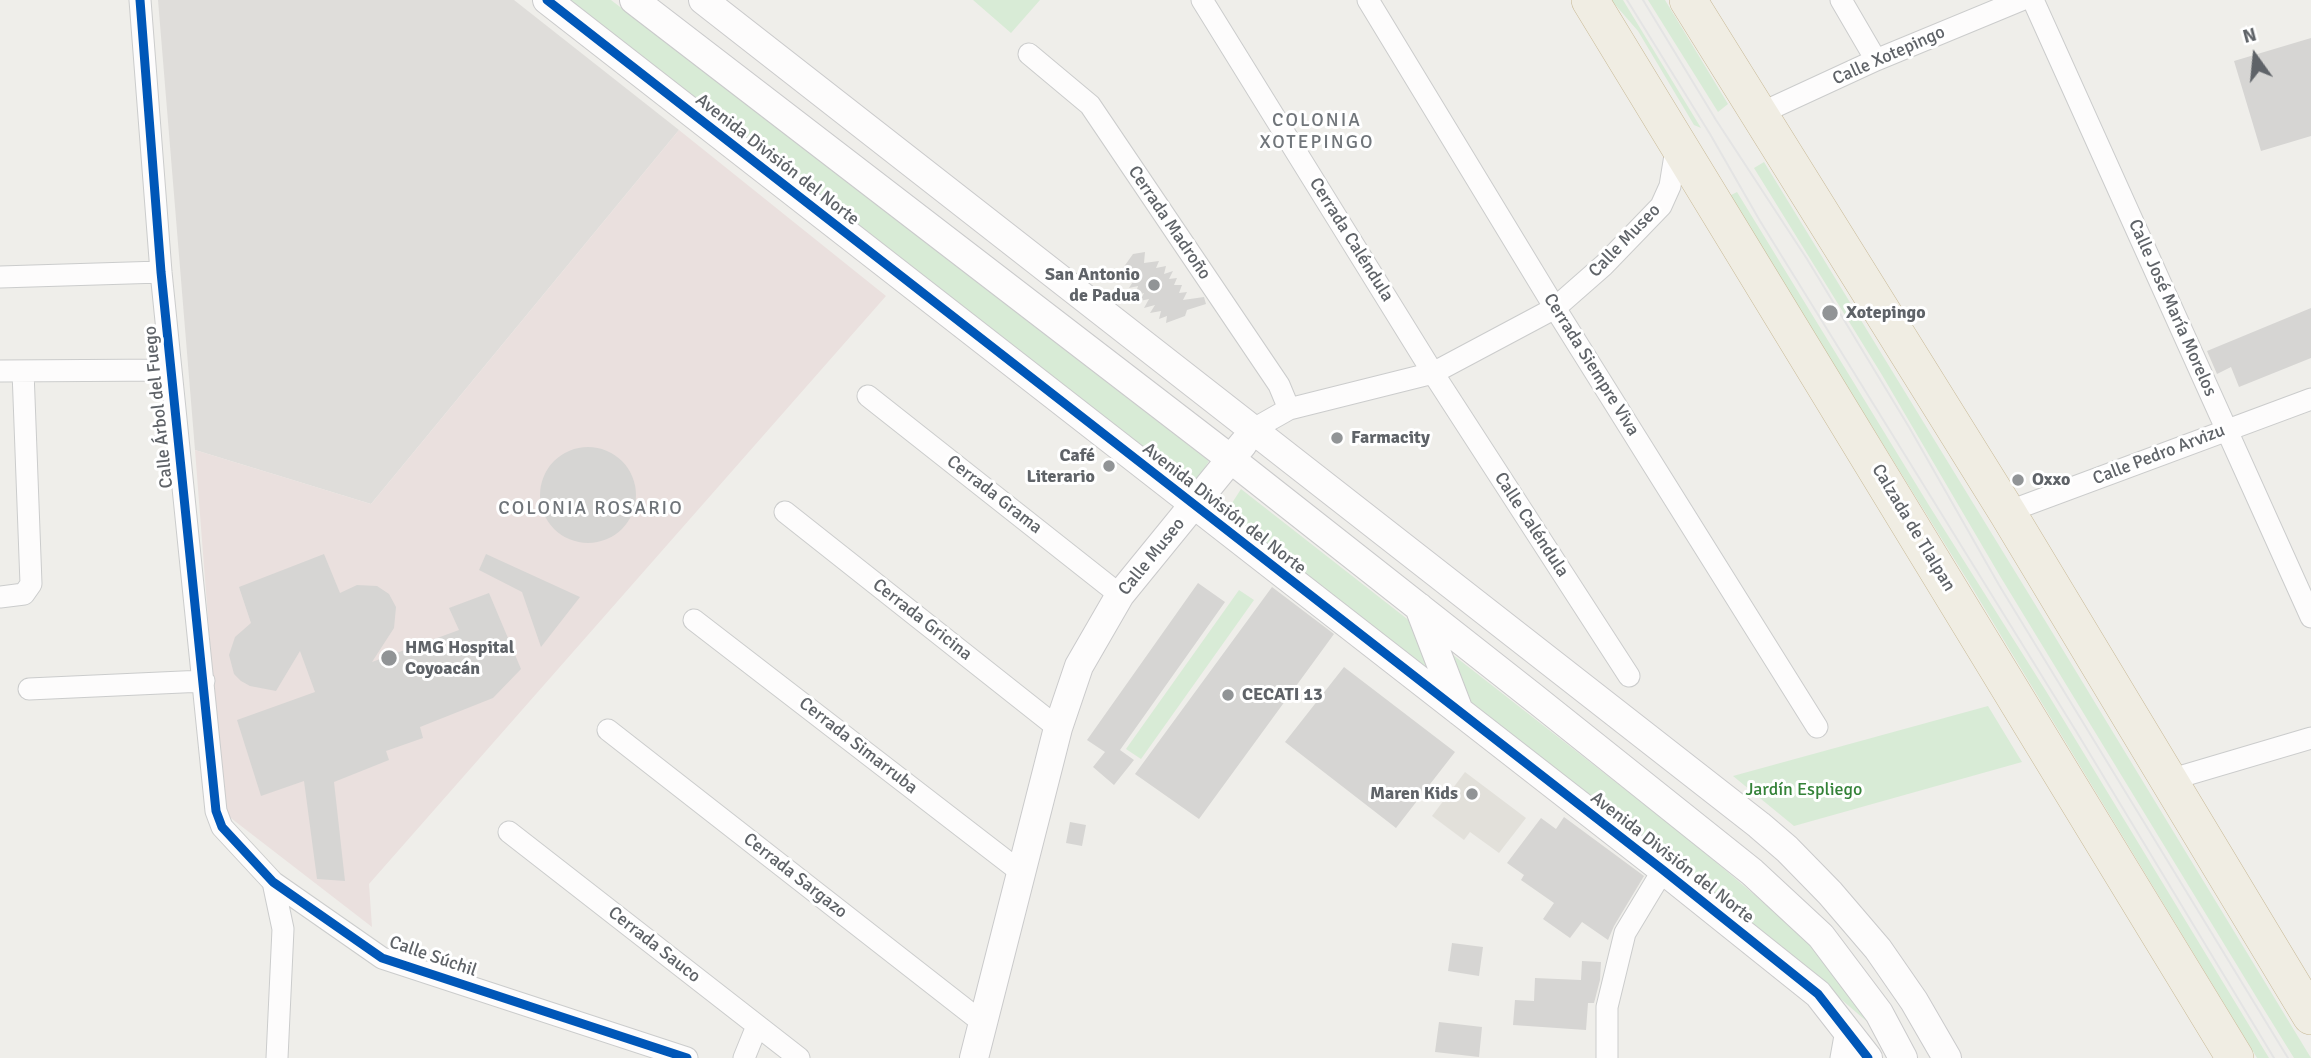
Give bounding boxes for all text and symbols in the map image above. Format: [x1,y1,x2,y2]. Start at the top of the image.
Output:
north arrow [2220,21,2290,91]
street label: Calle Xotepingo [1829,22,1949,90]
text: N [2240,22,2259,49]
street label: Avenida División del Norte [691,89,863,231]
district label: COLONIA XOTEPINGO [1261,110,1373,154]
street label: Cerrada Madroño [1123,162,1215,284]
street label: Cerrada Caléndula [1304,174,1398,306]
street label: Calle Museo [1585,200,1665,282]
street label: Calle José María Morelos [2123,216,2221,400]
place label: San Antonio de Padua [1045,264,1140,306]
marker: San Antonio de Padua [1146,277,1162,293]
street label: Cerrada Siempre Viva [1538,290,1644,440]
place label: Xotepingo [1846,302,1926,324]
marker: Xotepingo [1820,303,1840,323]
street label: Calle Árbol del Fuego [140,325,178,489]
street label: Calle Pedro Arvizu [2090,420,2228,490]
place label: Farmacity [1351,427,1430,449]
marker: Farmacity [1329,430,1345,446]
street label: Avenida División del Norte [1138,438,1310,580]
place label: Café Literario [1027,445,1095,488]
street label: Cerrada Grama [942,451,1046,539]
marker: Café Literario [1101,458,1117,474]
street label: Calzada de Tlalpan [1866,460,1960,596]
street label: Calle Caléndula [1489,469,1573,581]
place label: Oxxo [2032,469,2070,491]
marker: Oxxo [2010,472,2026,488]
district label: COLONIA ROSARIO [500,498,682,520]
street label: Calle Museo [1114,514,1190,600]
street label: Cerrada Gricina [868,574,976,666]
place label: HMG Hospital Coyoacán [405,637,514,680]
marker: HMG Hospital Coyoacán [379,648,399,668]
place label: CECATI 13 [1242,684,1323,706]
marker: CECATI 13 [1220,687,1236,703]
street label: Cerrada Simarruba [794,693,922,799]
park label: Jardín Espliego [1746,779,1862,801]
place label: Maren Kids [1370,783,1458,805]
marker: Maren Kids [1464,786,1480,802]
street label: Avenida División del Norte [1586,787,1758,929]
street label: Cerrada Sargazo [739,829,851,923]
street label: Cerrada Sauco [604,902,704,988]
street label: Calle Súchil [386,932,480,982]

